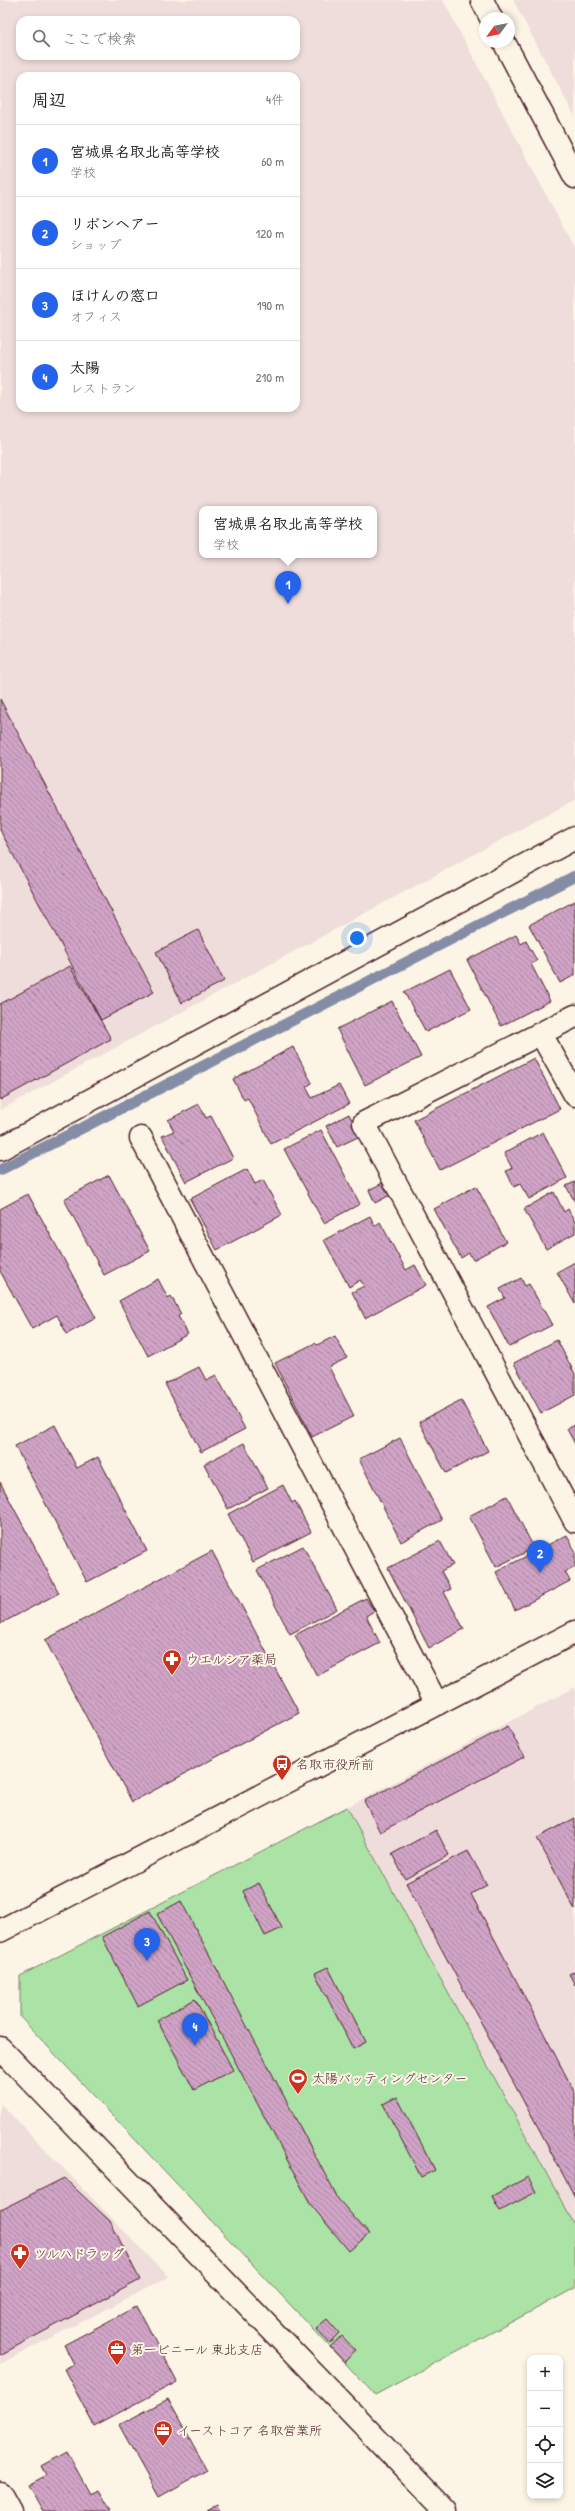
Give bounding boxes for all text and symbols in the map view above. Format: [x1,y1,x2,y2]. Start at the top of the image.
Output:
north arrow [479,12,515,48]
search box [16,16,300,60]
icon: search [30,27,52,49]
text: ここで検索 [62,28,137,49]
text: 周辺 [32,88,66,111]
text: 4件 [266,90,284,108]
text: 宮城県名取北高等学校 [70,141,220,162]
text: 1 [43,152,47,170]
text: 60 m [261,152,284,170]
text: 学校 [70,163,96,181]
text: リボンヘアー [70,213,159,234]
text: 2 [42,224,48,242]
text: 120 m [256,224,284,242]
text: ショップ [70,235,121,253]
text: ほけんの窓口 [70,285,160,306]
text: 3 [42,296,48,314]
text: 190 m [257,296,284,314]
text: オフィス [70,307,122,325]
text: 太陽 [70,357,100,378]
text: 4 [43,368,47,386]
text: 210 m [256,368,284,386]
text: レストラン [70,379,136,397]
popup [199,506,377,558]
text: 宮城県名取北高等学校 [213,513,363,534]
text: 学校 [213,535,239,553]
pin: 1 [275,571,301,604]
your location [347,928,367,948]
pin: 2 [527,1540,553,1573]
pharmacy icon: ウエルシア薬局 [161,1648,183,1676]
place label: ウエルシア薬局 [186,1650,277,1668]
bus stop icon: 名取市役所前 [271,1753,293,1781]
place label: 名取市役所前 [296,1755,374,1773]
pin: 3 [134,1928,160,1961]
pin: 4 [182,2013,208,2046]
sports icon: 太陽バッティングセンター [287,2067,309,2095]
place label: 太陽バッティングセンター [312,2069,467,2087]
pharmacy icon: ツルハドラッグ [9,2242,31,2270]
place label: ツルハドラッグ [34,2244,124,2262]
office icon: 第一ビニール 東北支店 [106,2338,128,2366]
place label: 第一ビニール 東北支店 [131,2340,263,2358]
map controls [527,2355,563,2499]
button: + [527,2355,563,2391]
button: − [527,2391,563,2427]
office icon: イーストコア 名取営業所 [152,2419,174,2447]
place label: イーストコア 名取営業所 [177,2421,322,2439]
button: locate [527,2427,563,2463]
button: layers [527,2463,563,2499]

